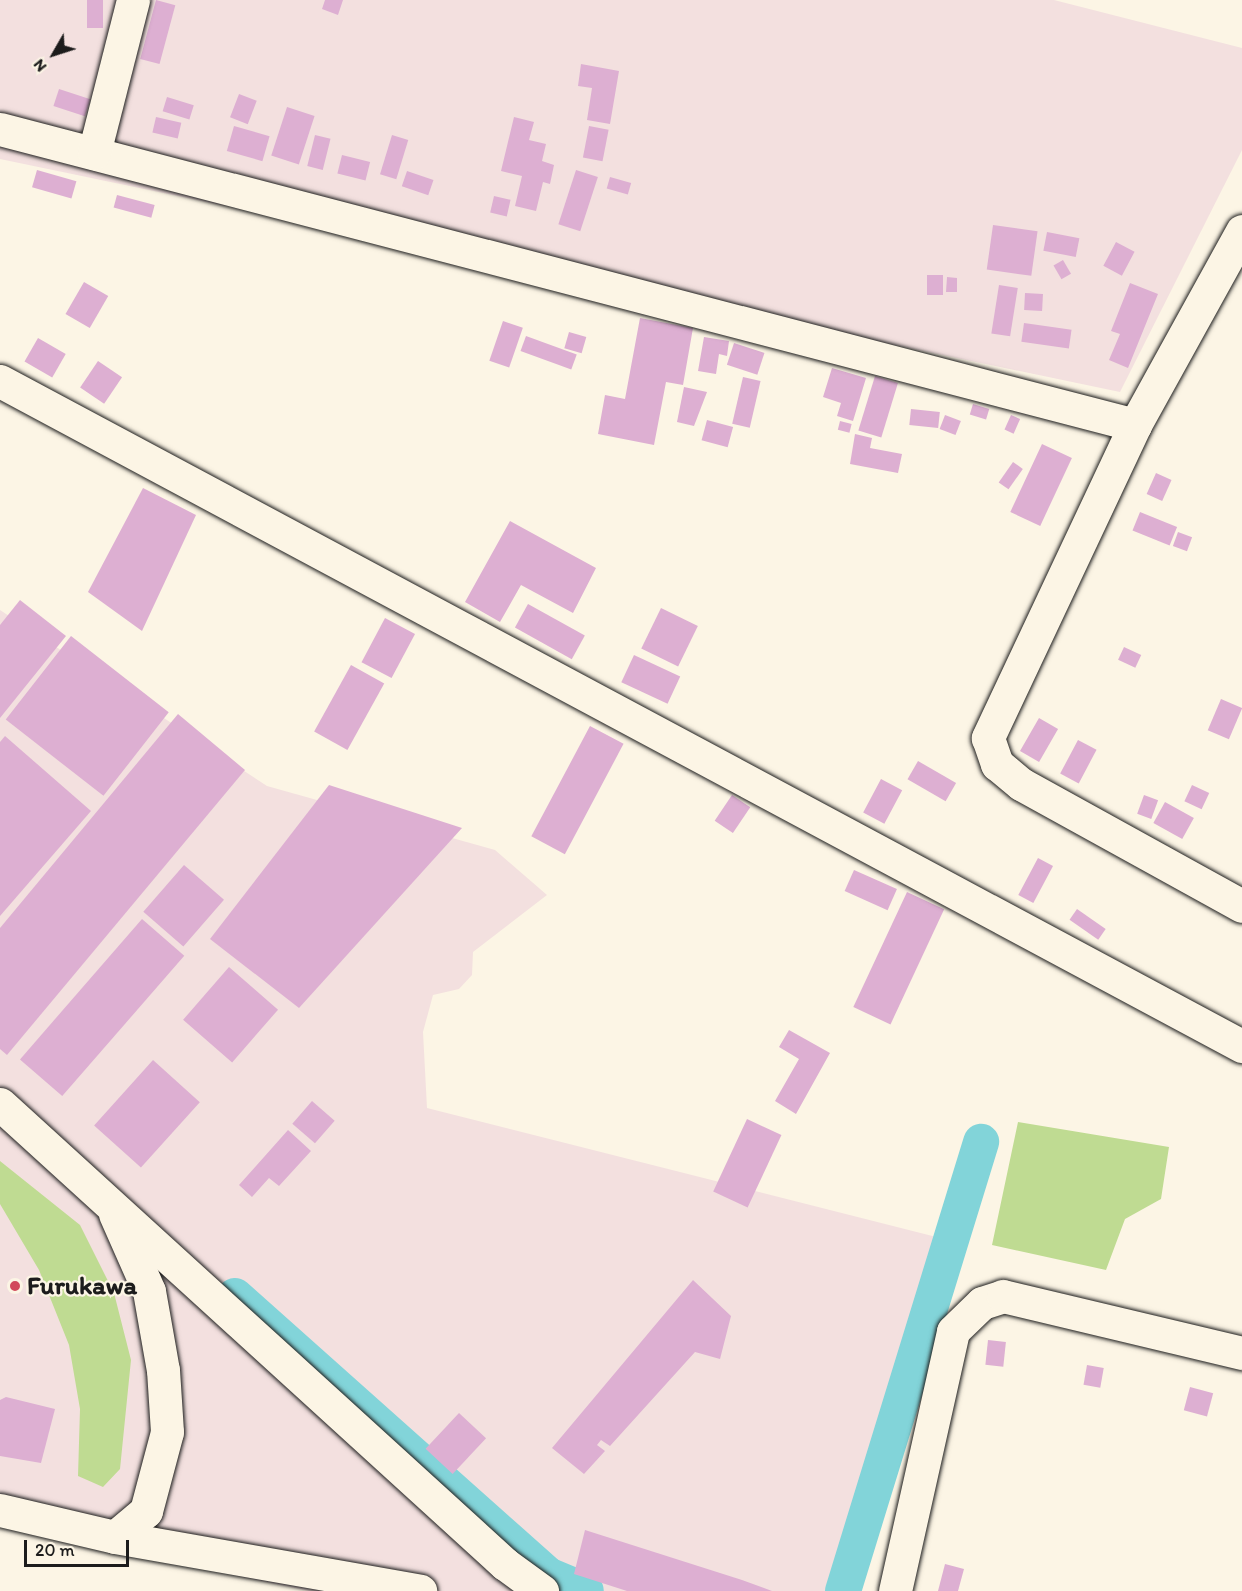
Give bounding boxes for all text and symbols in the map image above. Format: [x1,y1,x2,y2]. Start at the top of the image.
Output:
north arrow [24,24,84,84]
text: N [29,55,50,76]
place label: Furukawa [27,1270,137,1302]
marker: Furukawa [8,1279,22,1293]
scale bar [27,1528,132,1566]
text: 20 m [35,1539,75,1561]

